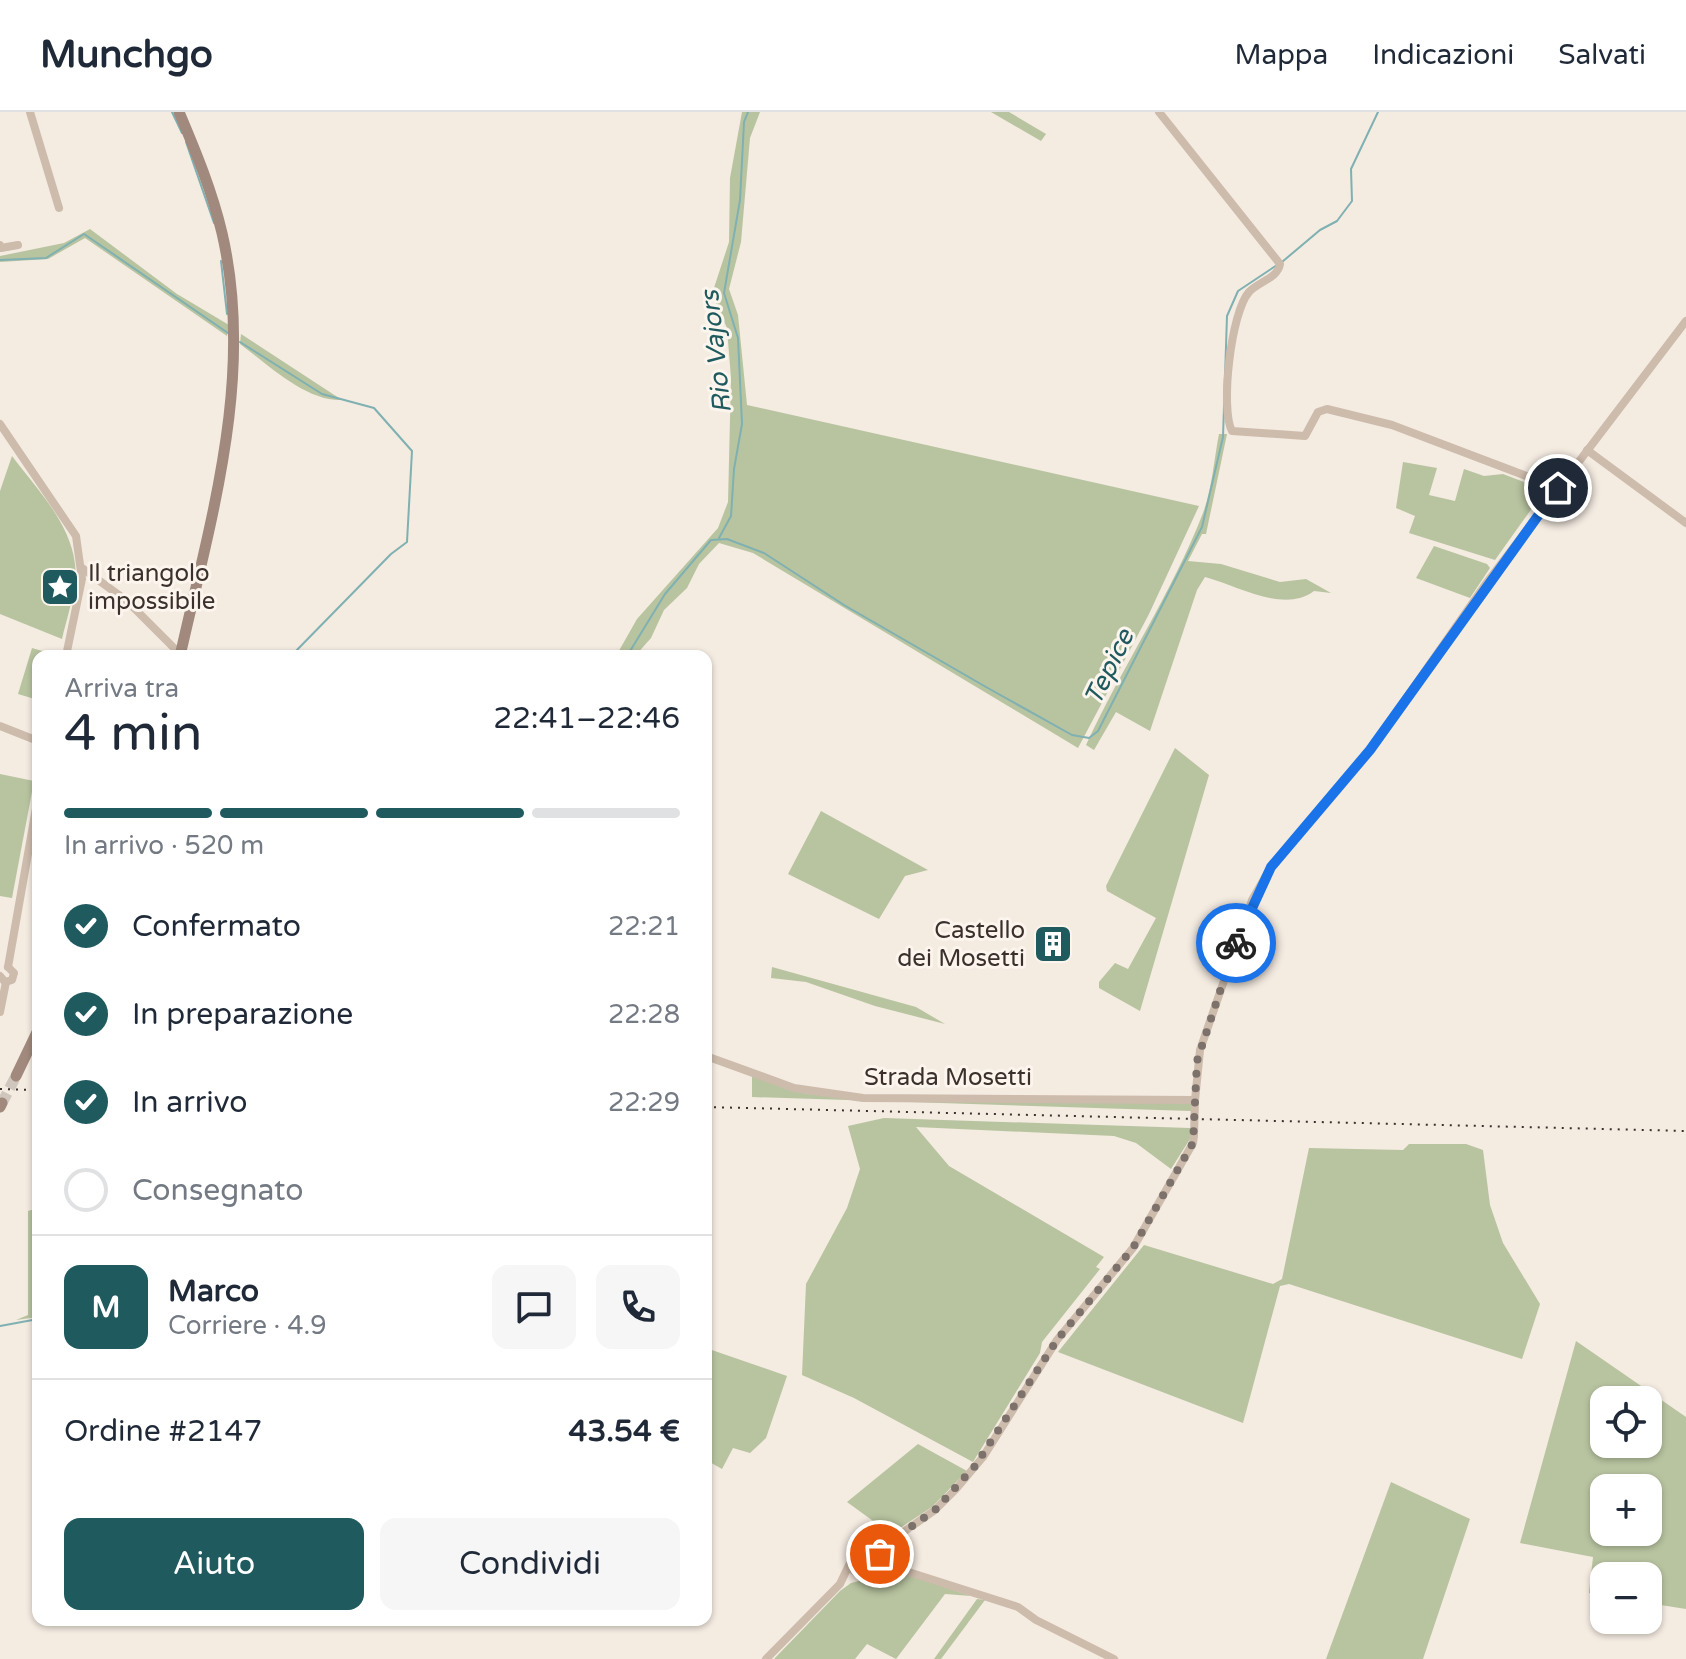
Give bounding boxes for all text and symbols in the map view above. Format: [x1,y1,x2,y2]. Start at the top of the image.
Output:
text: Munchgo [40,32,213,78]
text: Mappa [1234,38,1328,72]
text: Indicazioni [1372,38,1514,72]
text: Salvati [1558,38,1646,72]
water label: Rio Vajors [694,287,738,415]
pin [1524,454,1592,522]
icon: home [1536,466,1580,510]
place label: Il triangolo impossibile [88,559,215,616]
place icon: Il triangolo impossibile [39,566,81,608]
water label: Tepice [1077,623,1141,710]
text: Arriva tra [64,673,179,704]
text: 22:41–22:46 [493,700,680,737]
text: 4 min [64,702,203,765]
text: In arrivo · 520 m [64,830,264,861]
courier [1196,903,1276,983]
icon: check [64,904,108,948]
text: Confermato [132,908,301,945]
text: 22:21 [608,911,680,942]
place label: Castello dei Mosetti [897,916,1025,973]
icon: bike [1214,921,1258,965]
building icon: Castello dei Mosetti [1032,923,1074,965]
icon: check [64,992,108,1036]
text: In preparazione [132,996,353,1033]
text: 22:28 [608,999,680,1030]
street label: Strada Mosetti [864,1063,1032,1092]
icon: check [64,1080,108,1124]
text: In arrivo [132,1084,248,1121]
text: 22:29 [608,1087,680,1118]
text: Consegnato [132,1172,303,1209]
button: chat [492,1265,576,1349]
button: phone [596,1265,680,1349]
text: Marco [168,1273,259,1310]
text: M [92,1289,120,1326]
text: Corriere · 4.9 [168,1310,327,1341]
map controls [1590,1386,1662,1634]
button: locate [1590,1386,1662,1458]
text: Ordine #2147 [64,1413,262,1450]
text: 43.54 € [569,1413,680,1450]
button: + [1590,1474,1662,1546]
button: Aiuto [64,1518,364,1610]
button: Condividi [380,1518,680,1610]
pin [846,1520,914,1588]
icon: bag [858,1532,902,1576]
button: − [1590,1562,1662,1634]

